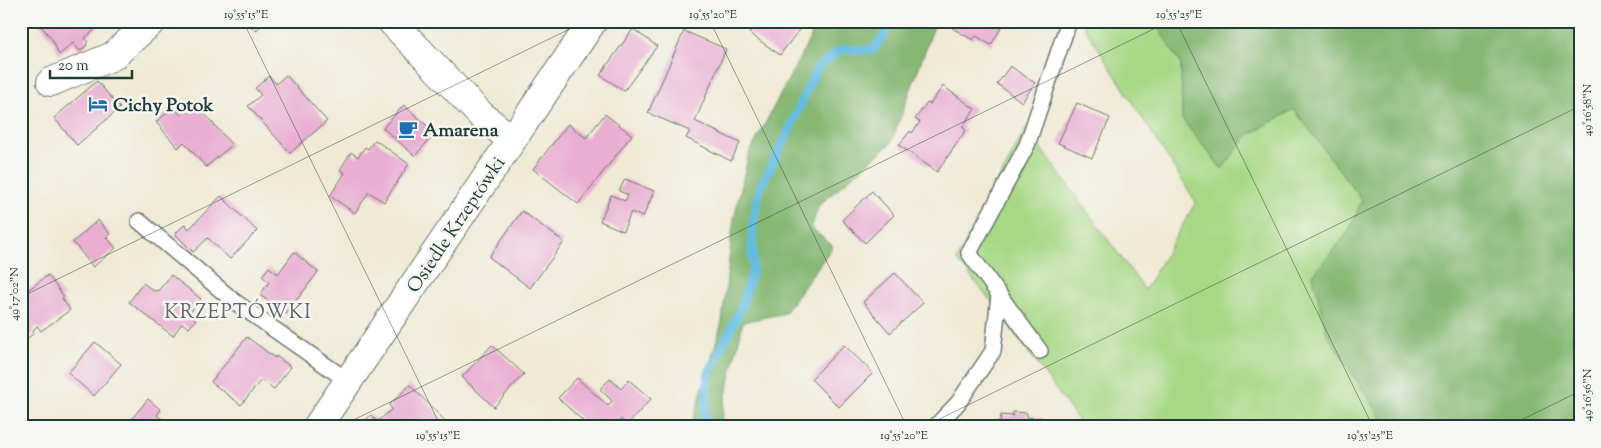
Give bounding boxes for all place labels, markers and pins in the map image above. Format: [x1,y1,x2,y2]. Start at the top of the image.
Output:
hotel icon: Cichy Potok [87,93,109,115]
place label: Cichy Potok [113,93,214,120]
cafe icon: Amarena [397,118,419,140]
place label: Amarena [423,118,499,145]

